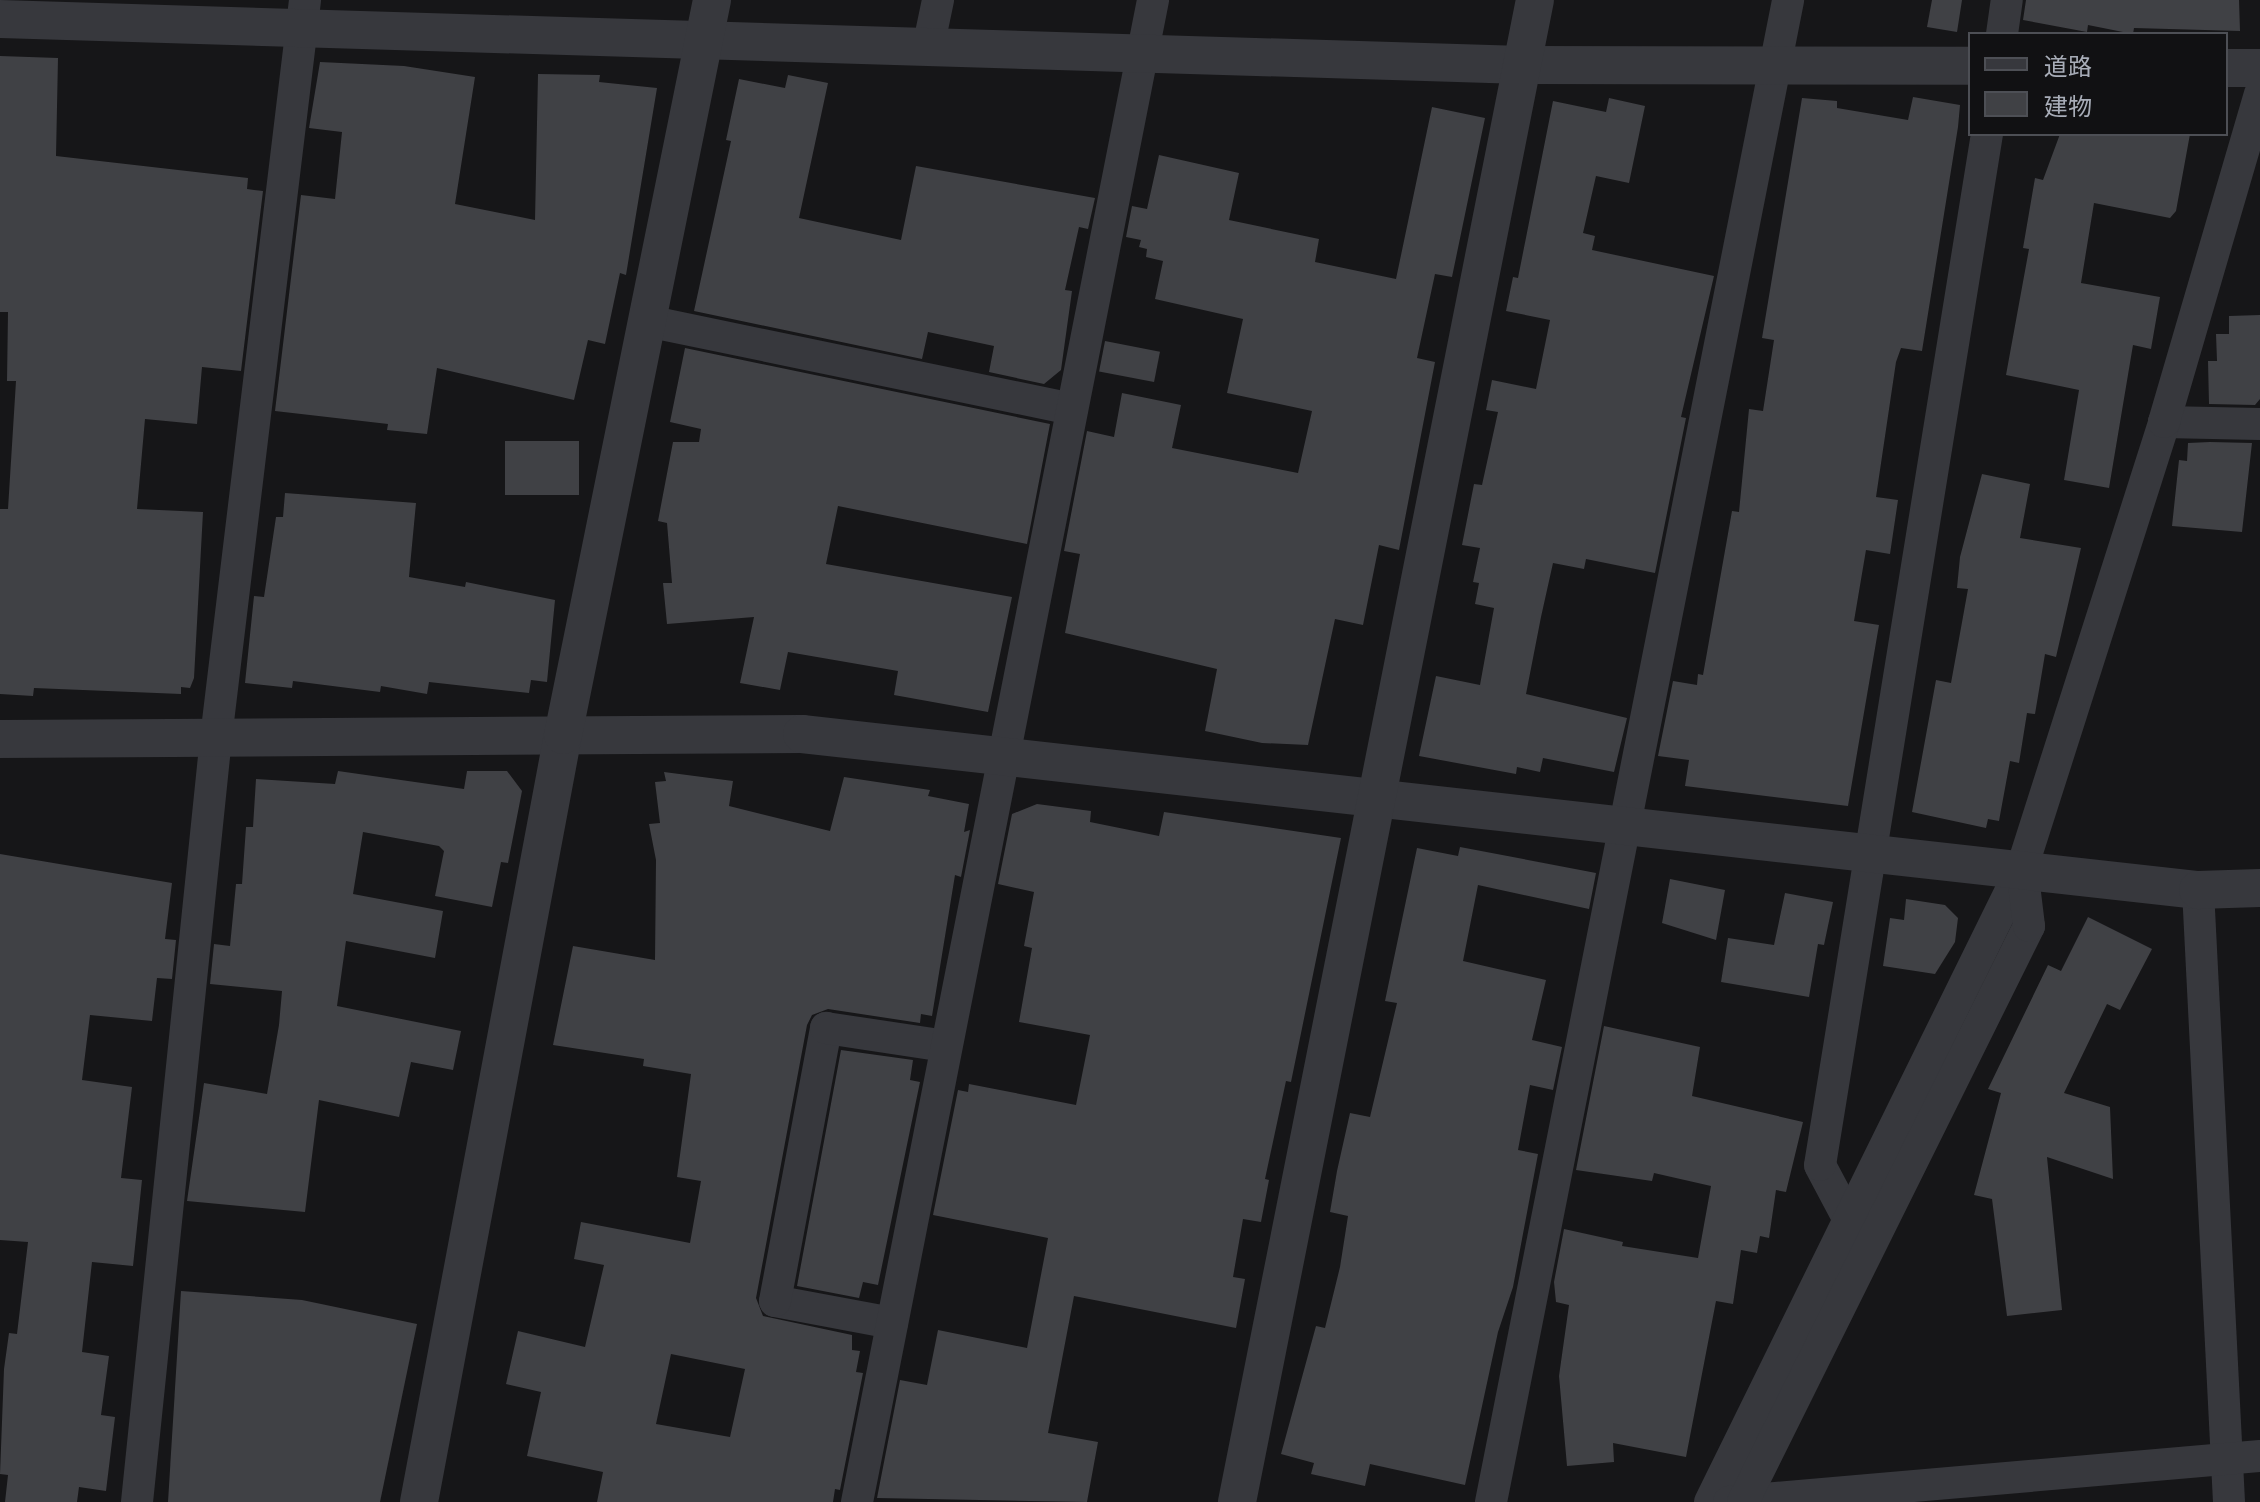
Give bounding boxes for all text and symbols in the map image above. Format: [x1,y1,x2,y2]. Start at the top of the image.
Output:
legend [1968,32,2228,136]
text: 道路 [2044,51,2092,80]
text: 建物 [2044,91,2092,120]

